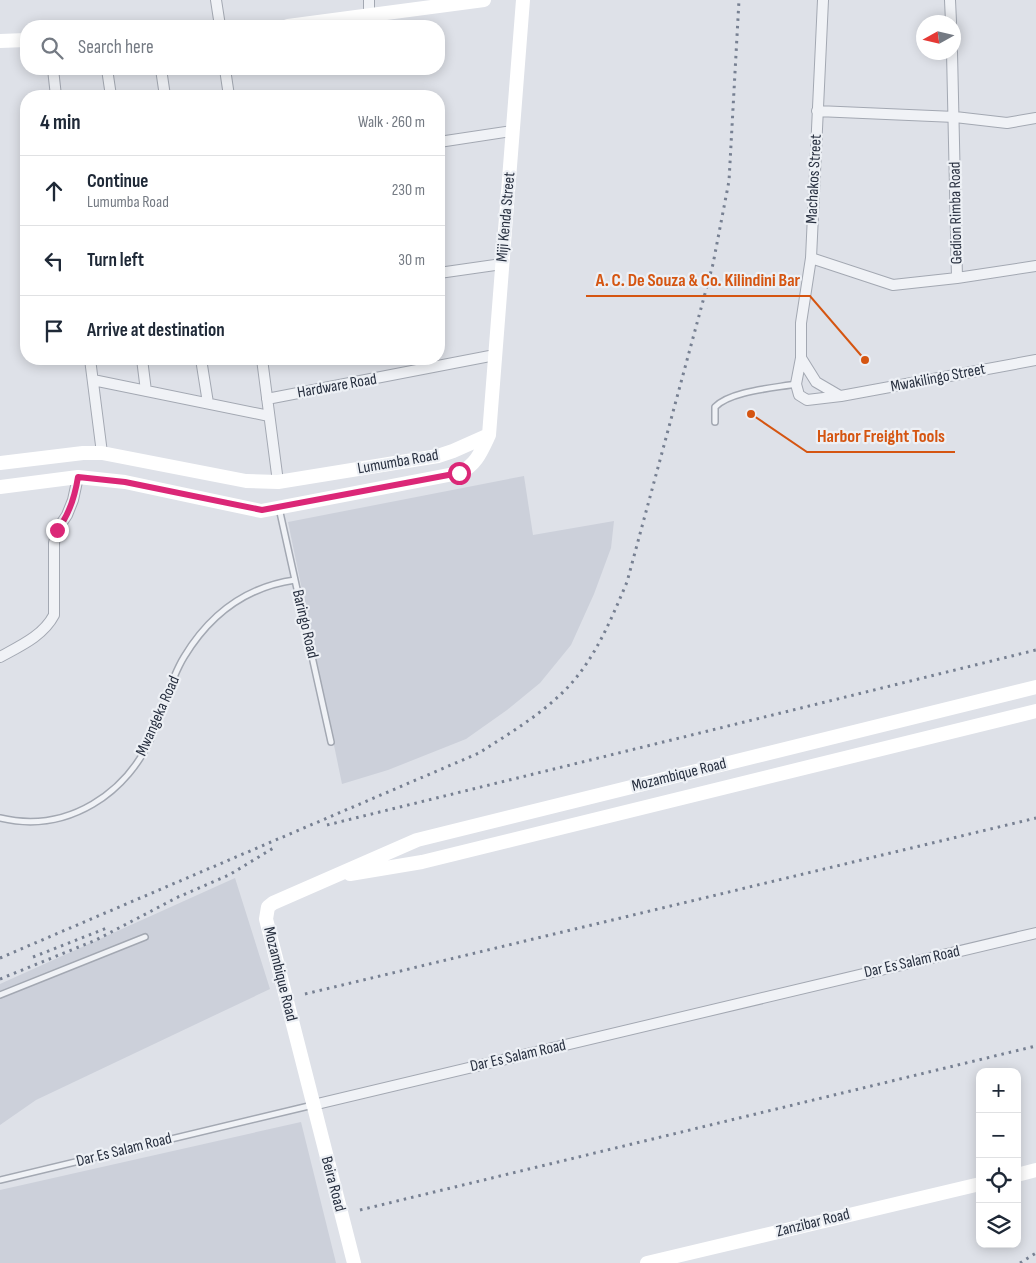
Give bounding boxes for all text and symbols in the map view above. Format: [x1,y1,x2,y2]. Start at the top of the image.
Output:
north arrow [916,15,961,60]
search box [20,20,445,75]
icon: search [38,34,66,62]
text: Search here [78,36,154,59]
text: 4 min [40,110,81,135]
text: Walk · 260 m [358,113,425,132]
street label: Machakos Street [802,134,826,224]
street label: Gedion Rimba Road [946,161,966,265]
text: Continue [87,170,148,193]
street label: Miji Kenda Street [493,171,519,263]
icon: ahead [40,177,68,205]
text: 230 m [392,181,425,200]
text: Lumumba Road [87,193,169,212]
icon: left [40,247,68,275]
text: Turn left [87,249,144,272]
text: 30 m [398,251,425,270]
callout: A. C. De Souza & Co. Kilindini Bar [586,263,810,296]
text: A. C. De Souza & Co. Kilindini Bar [595,270,801,291]
icon: arrive [40,317,68,345]
text: Arrive at destination [87,319,225,342]
street label: Mwakilingo Street [889,360,987,396]
street label: Hardware Road [296,370,378,402]
callout: Harbor Freight Tools [807,419,955,452]
text: Harbor Freight Tools [817,426,945,447]
street label: Lumumba Road [356,446,440,478]
route start [448,462,471,485]
route end [46,519,69,542]
street label: Baringo Road [288,588,322,660]
street label: Mwangeka Road [132,673,184,759]
street label: Mozambique Road [630,754,728,796]
street label: Mozambique Road [259,925,301,1023]
street label: Dar Es Salam Road [862,942,962,982]
street label: Dar Es Salam Road [468,1036,568,1076]
map controls [976,1068,1021,1248]
button: + [976,1068,1021,1113]
button: − [976,1113,1021,1158]
street label: Dar Es Salam Road [74,1129,174,1171]
street label: Beira Road [317,1154,349,1214]
button: locate [976,1158,1021,1203]
button: layers [976,1203,1021,1248]
street label: Zanzibar Road [774,1205,852,1241]

